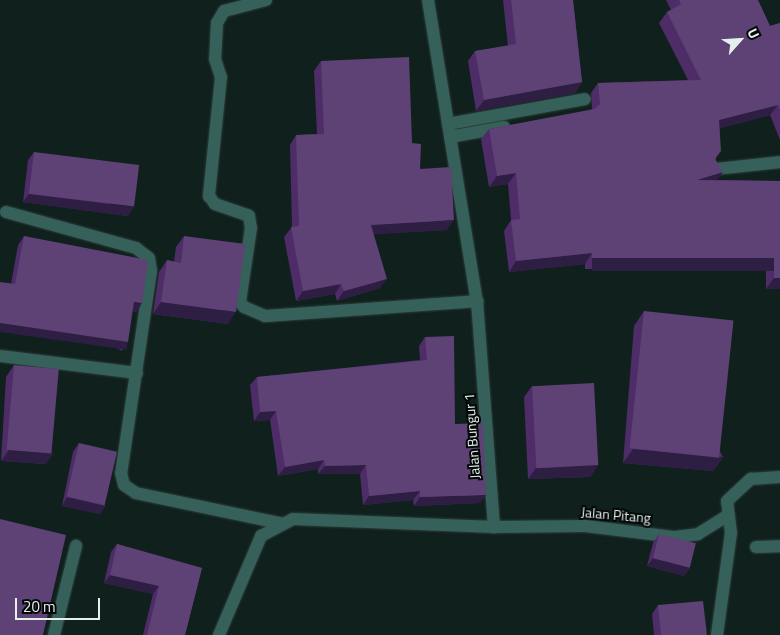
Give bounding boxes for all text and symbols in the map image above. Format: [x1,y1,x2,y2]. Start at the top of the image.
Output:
north arrow [715,15,765,65]
text: U [742,24,765,42]
street label: Jalan Bungur 1 [461,393,483,479]
street label: Jalan Pitang [580,504,652,526]
scale bar [18,588,102,620]
text: 20 m [23,595,56,618]

